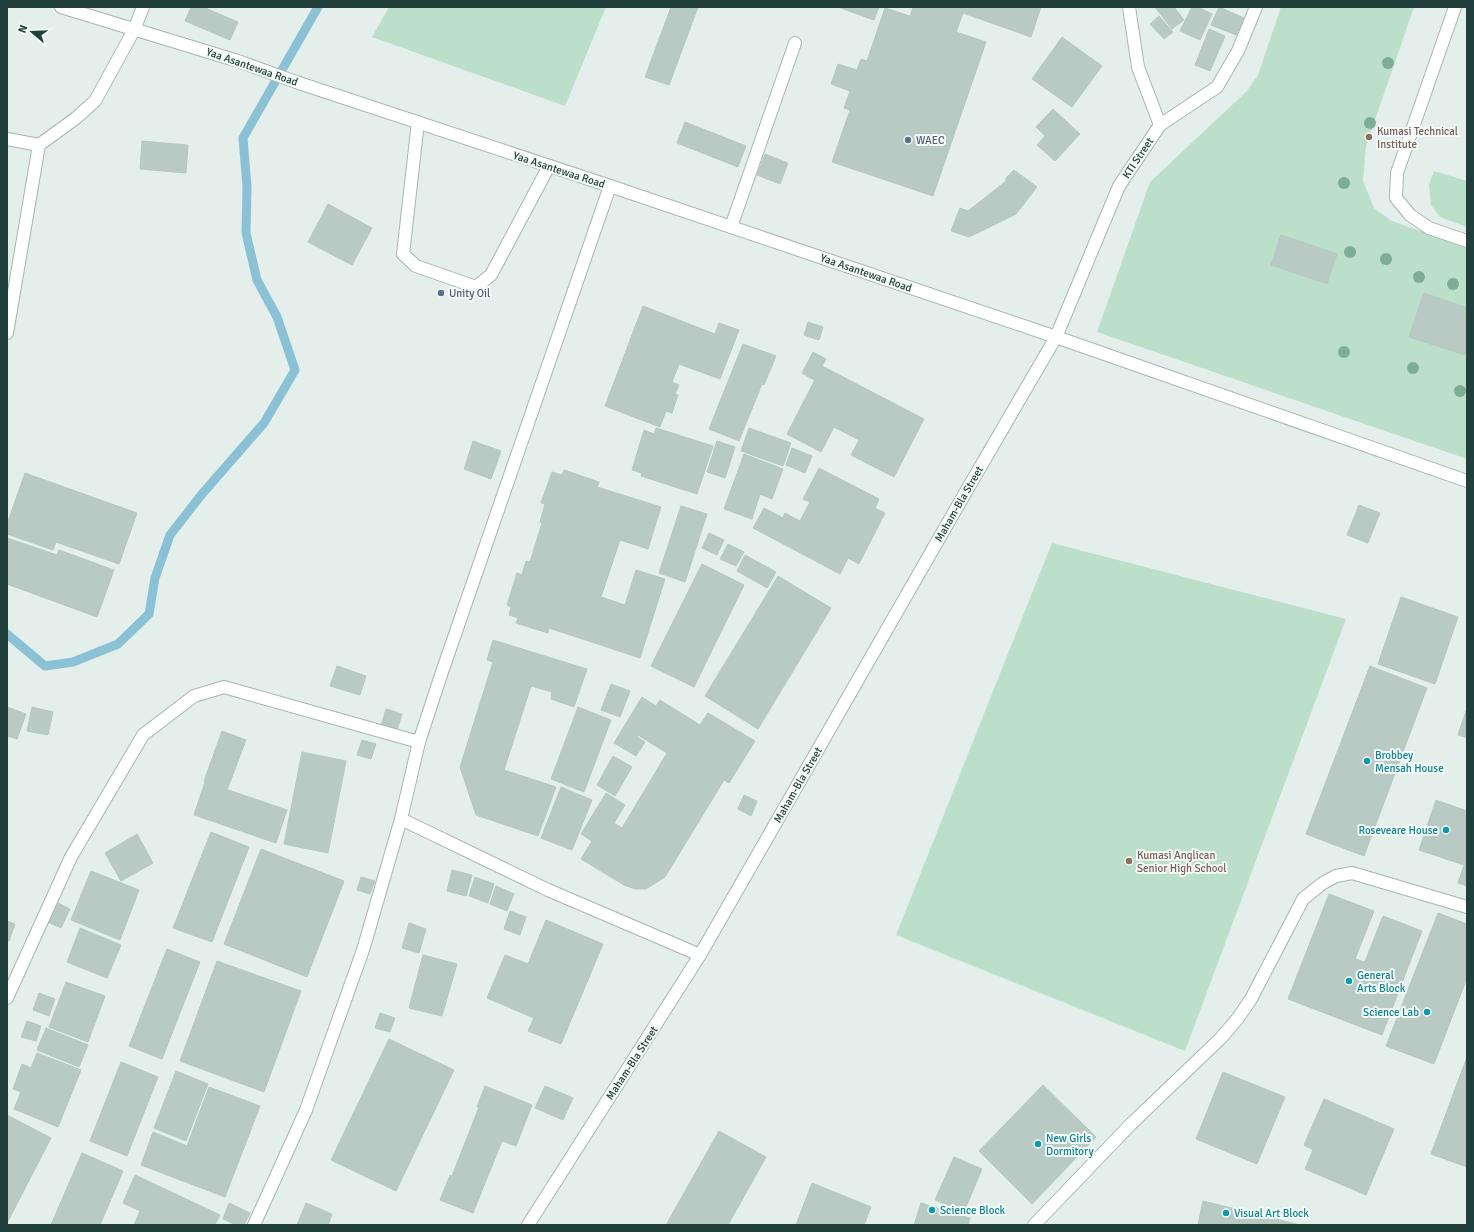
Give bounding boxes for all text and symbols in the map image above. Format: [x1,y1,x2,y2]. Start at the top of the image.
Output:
north arrow [12,12,52,52]
text: N [16,23,30,35]
street label: Yaa Asantewaa Road [205,45,300,89]
place label: Kumasi Technical Institute [1377,125,1458,151]
marker: Kumasi Technical Institute [1364,132,1374,142]
place label: WAEC [916,134,945,147]
marker: WAEC [903,135,913,145]
street label: KTI Street [1120,135,1156,181]
street label: Yaa Asantewaa Road [511,149,607,191]
street label: Yaa Asantewaa Road [819,251,914,295]
place label: Unity Oil [449,287,490,300]
marker: Unity Oil [436,288,446,298]
street label: Maham-Bla Street [932,464,986,544]
street label: Maham-Bla Street [771,745,825,825]
place label: Brobbey Mensah House [1375,749,1444,775]
marker: Brobbey Mensah House [1362,756,1372,766]
place label: Roseveare House [1358,824,1438,837]
marker: Roseveare House [1441,825,1451,835]
place label: Kumasi Anglican Senior High School [1137,849,1226,875]
marker: Kumasi Anglican Senior High School [1124,856,1134,866]
place label: General Arts Block [1357,969,1406,995]
marker: General Arts Block [1344,976,1354,986]
place label: Science Lab [1363,1006,1419,1019]
marker: Science Lab [1422,1007,1432,1017]
street label: Maham-Bla Street [603,1024,661,1102]
place label: New Girls Dormitory [1046,1132,1094,1158]
marker: New Girls Dormitory [1033,1139,1043,1149]
place label: Science Block [940,1204,1006,1217]
marker: Science Block [927,1205,937,1215]
place label: Visual Art Block [1234,1207,1309,1220]
marker: Visual Art Block [1221,1208,1231,1218]

